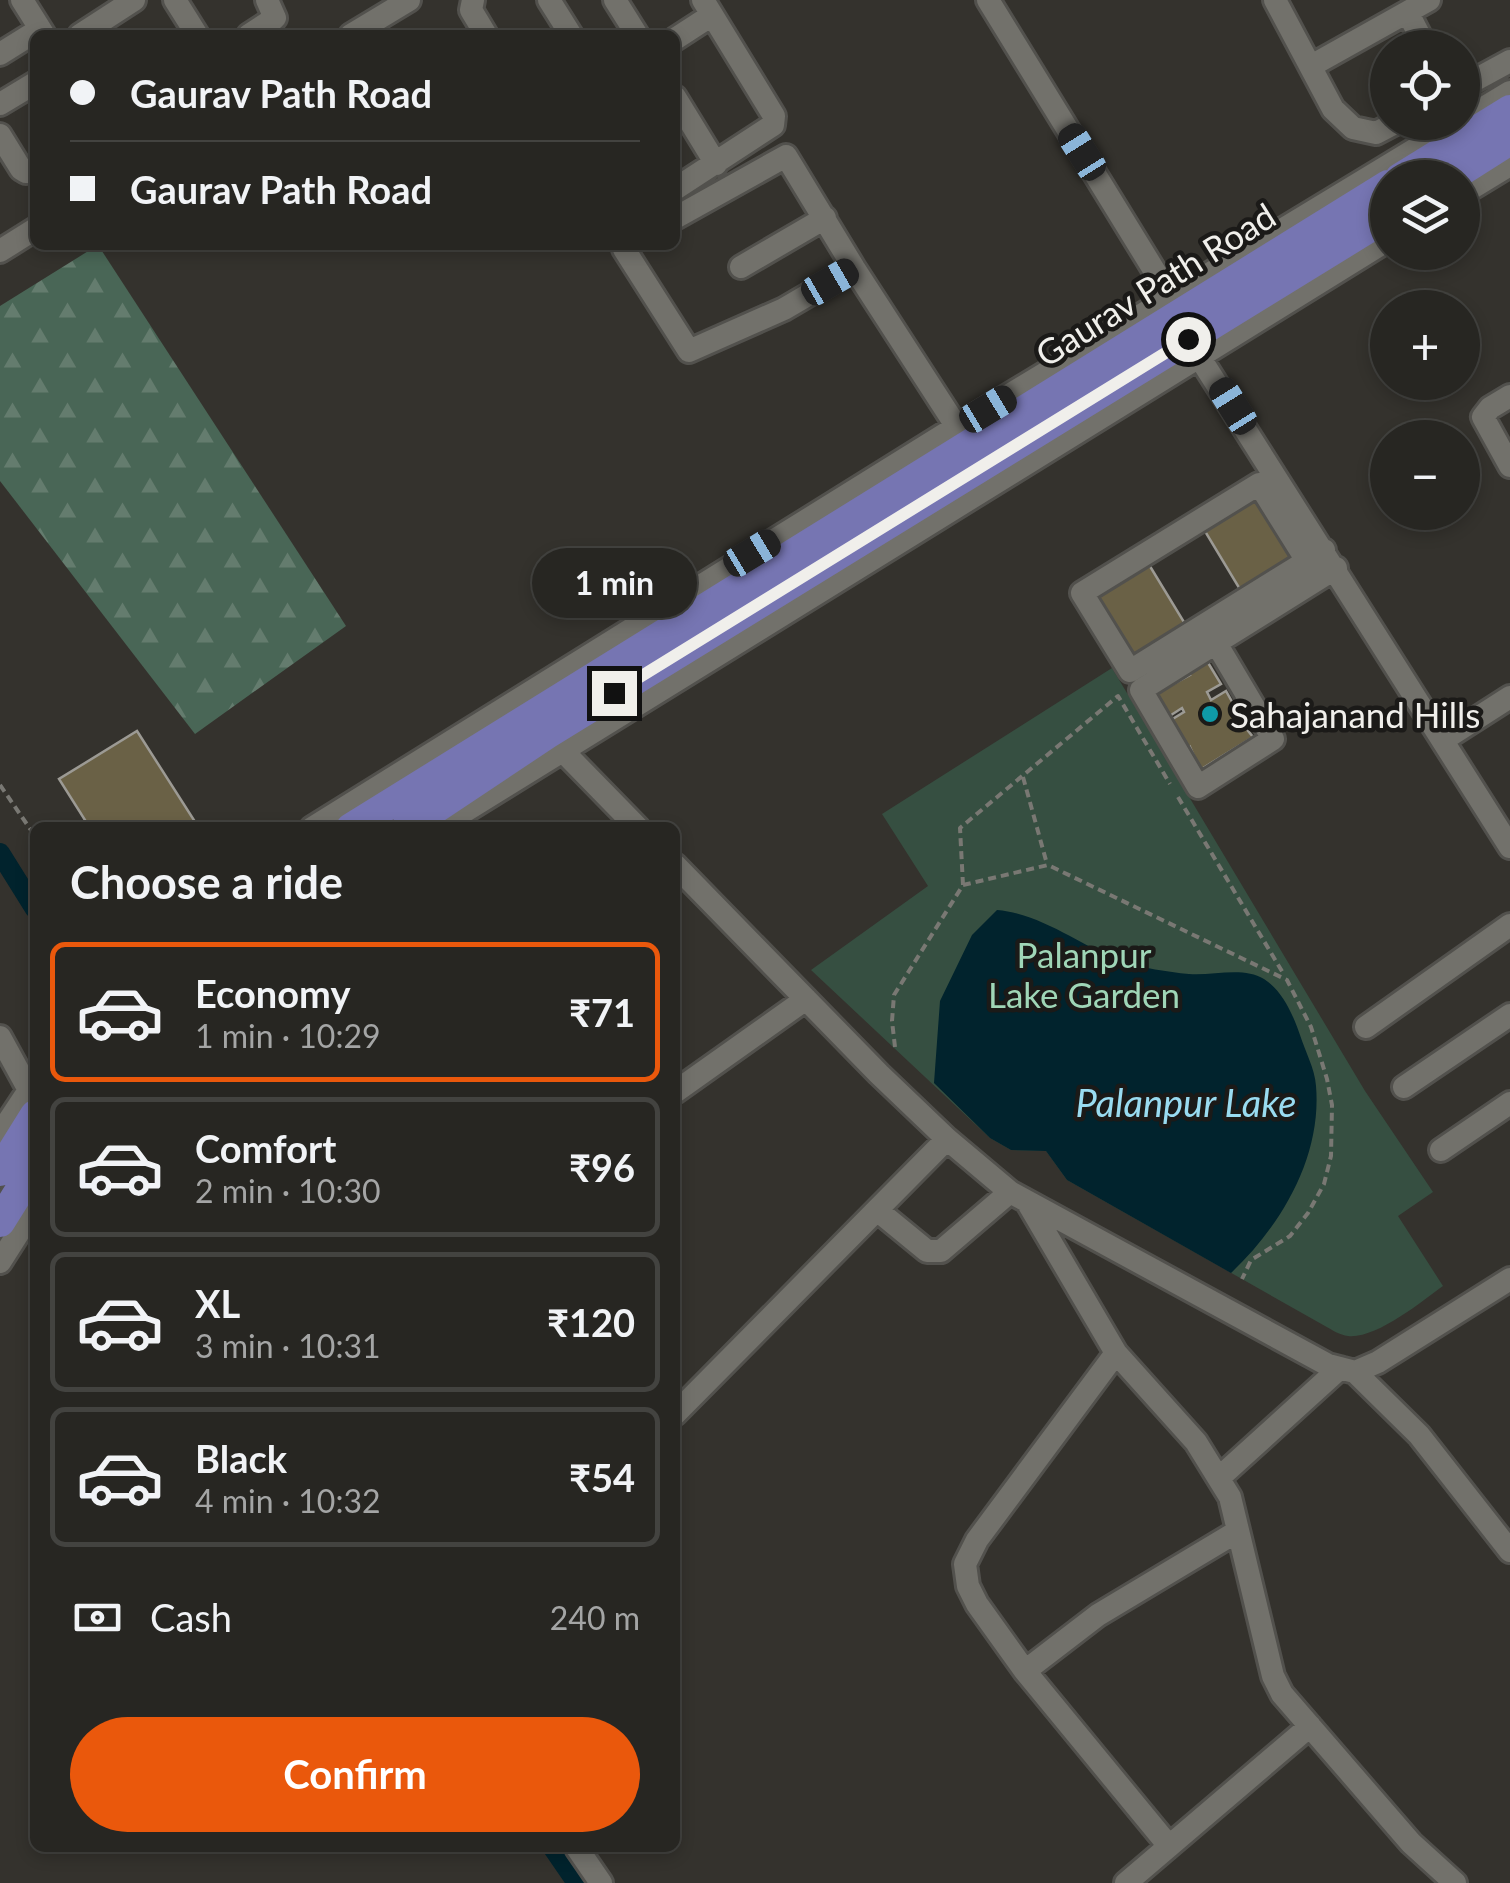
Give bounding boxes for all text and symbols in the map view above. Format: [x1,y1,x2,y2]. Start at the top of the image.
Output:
map controls [1370,30,1480,530]
button: locate [1370,30,1480,140]
text: Gaurav Path Road [130,70,432,116]
car [1053,119,1111,185]
button: layers [1370,160,1480,270]
text: Gaurav Path Road [130,166,432,212]
street label: Gaurav Path Road [1028,194,1282,374]
car [797,254,863,310]
button: + [1370,290,1480,400]
route start [1166,317,1211,362]
car [1204,373,1262,439]
car [955,381,1021,437]
button: − [1370,420,1480,530]
car [719,525,785,581]
callout: 1 min [532,548,696,618]
text: 1 min [575,563,654,602]
route end [592,671,637,716]
place label: Sahajanand Hills [1230,693,1480,735]
marker: Sahajanand Hills [1199,703,1221,725]
text: Choose a ride [70,855,343,909]
park label: Palanpur Lake Garden [988,933,1180,1015]
icon: car [75,967,165,1057]
text: Economy [195,970,350,1016]
text: ₹71 [569,989,635,1035]
text: 1 min · 10:29 [195,1016,381,1055]
water label: Palanpur Lake [1076,1079,1296,1125]
icon: car [75,1122,165,1212]
text: Comfort [195,1125,336,1171]
text: ₹96 [569,1144,635,1190]
text: 2 min · 10:30 [195,1171,381,1210]
icon: car [75,1277,165,1367]
text: XL [195,1280,240,1326]
text: ₹120 [547,1299,635,1345]
text: 3 min · 10:31 [195,1326,381,1365]
icon: car [75,1432,165,1522]
text: Black [195,1435,287,1481]
text: ₹54 [569,1454,635,1500]
text: 4 min · 10:32 [195,1481,381,1520]
icon: cash [70,1590,125,1645]
text: Cash [150,1594,232,1640]
text: 240 m [550,1598,640,1637]
button: Confirm [70,1717,640,1832]

